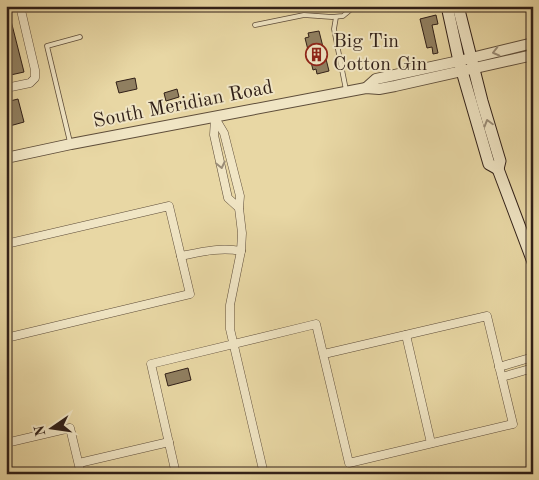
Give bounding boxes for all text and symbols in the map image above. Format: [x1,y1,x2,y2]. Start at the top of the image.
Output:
place label: Big Tin Cotton Gin [333,32,427,75]
building icon: Big Tin Cotton Gin [305,42,329,66]
one-way arrow [492,46,501,57]
street label: South Meridian Road [91,78,275,132]
one-way arrow [484,119,494,127]
one-way arrow [215,161,226,169]
north arrow [28,402,78,452]
text: N [32,424,48,437]

